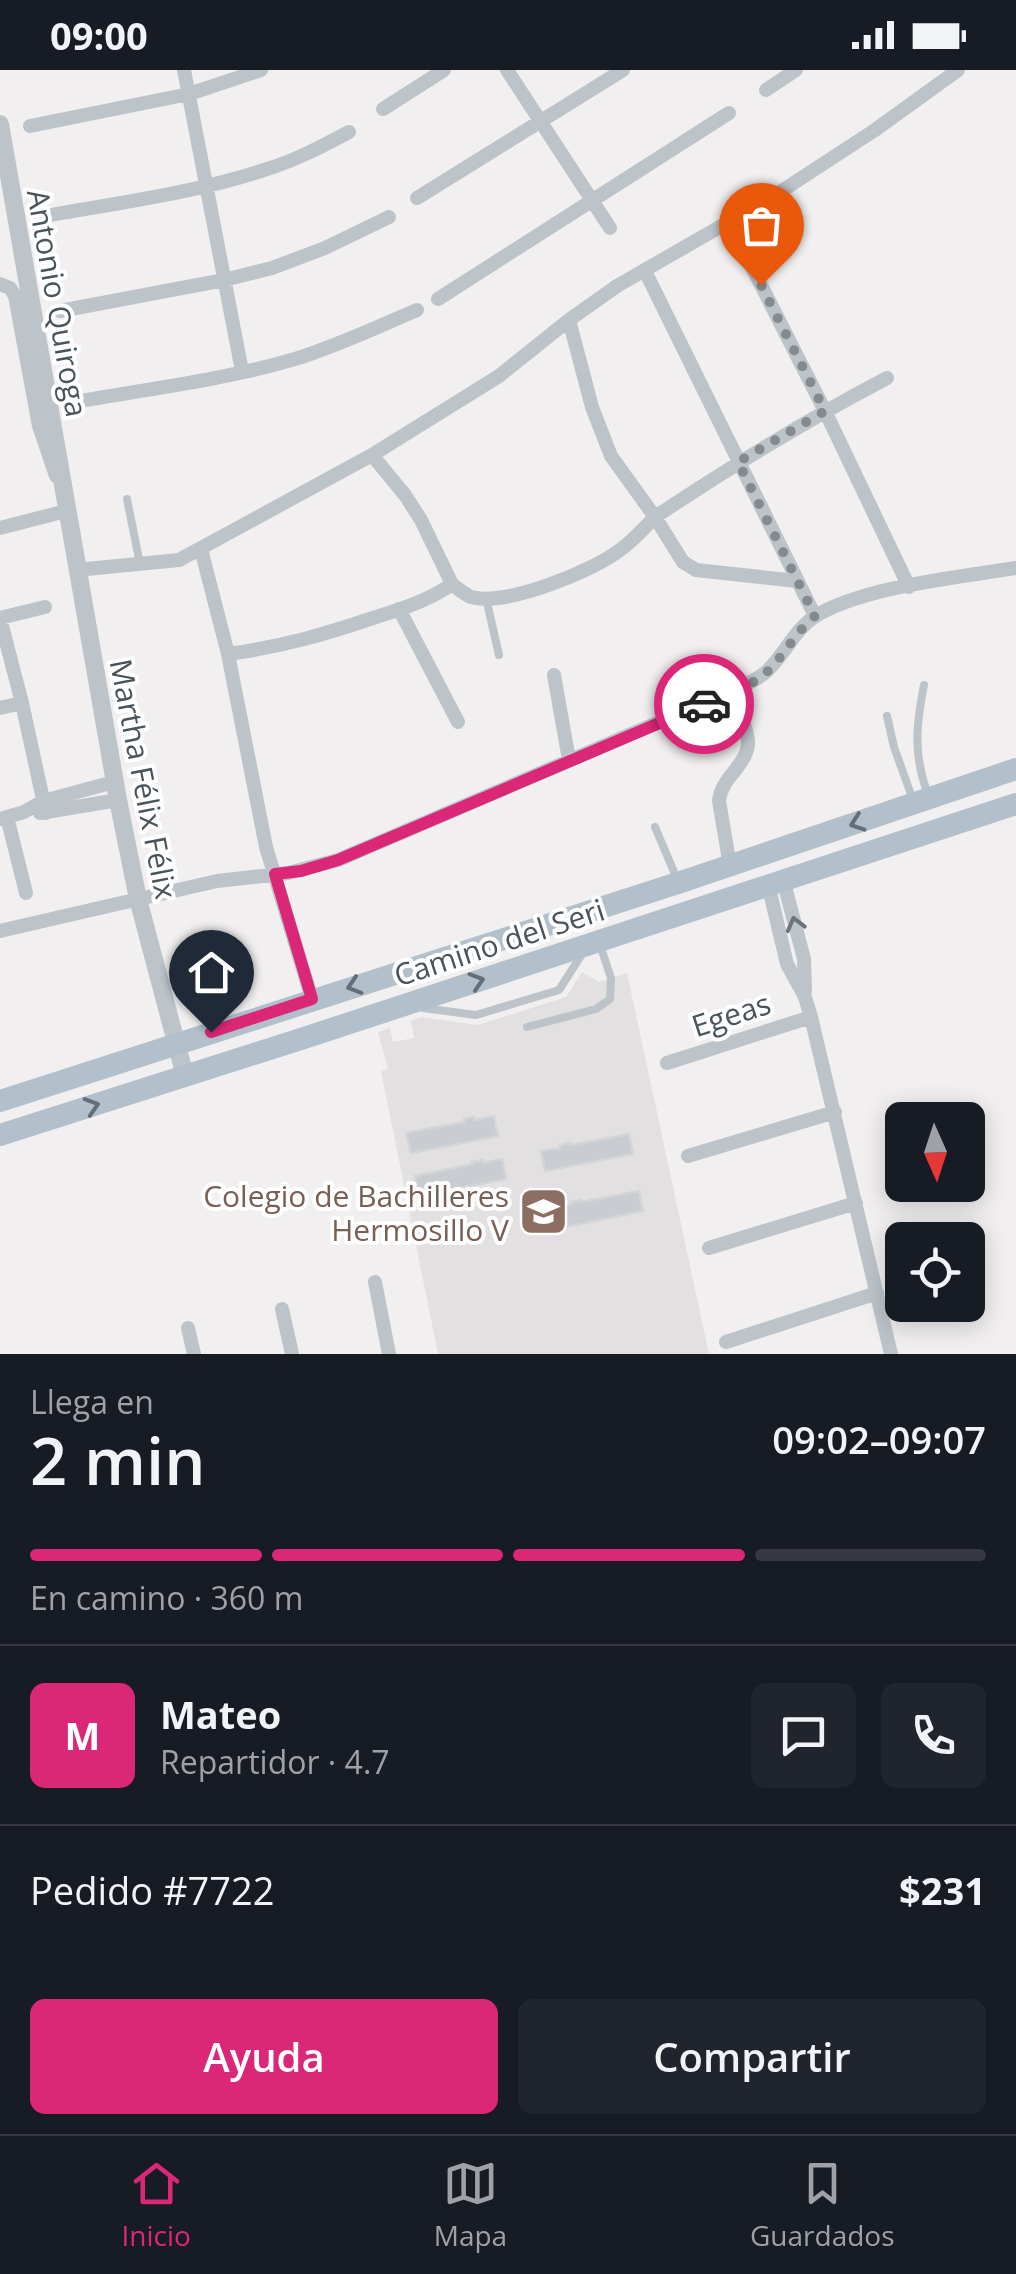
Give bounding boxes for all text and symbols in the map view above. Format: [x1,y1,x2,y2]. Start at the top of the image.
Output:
text: 09:00 [50,9,148,61]
pin [719,183,804,286]
street label: Antonio Quiroga [18,186,98,420]
icon: bag [734,198,789,253]
courier [654,654,754,754]
street label: Martha Félix Félix [101,656,187,903]
icon: car [677,677,732,732]
one-way arrow [850,811,867,832]
street label: Camino del Seri [389,889,609,995]
one-way arrow [785,916,806,933]
pin [169,930,254,1033]
icon: home [184,945,239,1000]
one-way arrow [468,972,485,992]
one-way arrow [346,974,363,994]
street label: Egeas [686,982,776,1046]
one-way arrow [83,1097,100,1117]
north arrow [885,1102,985,1202]
map controls [885,1102,985,1322]
place label: Colegio de Bachilleres Hermosillo V [203,1175,509,1250]
school or university icon: Colegio de Bachilleres Hermosillo V [518,1186,570,1238]
button: locate [885,1222,985,1322]
text: Llega en [30,1380,154,1423]
text: 09:02–09:07 [772,1413,986,1465]
text: 2 min [30,1416,205,1504]
text: En camino · 360 m [30,1576,303,1619]
button: chat [751,1683,856,1788]
button: phone [881,1683,986,1788]
text: Mateo [160,1688,281,1740]
text: M [65,1709,100,1761]
text: Repartidor · 4.7 [160,1740,390,1783]
text: Pedido #7722 [30,1864,274,1916]
text: $231 [899,1864,986,1916]
button: Ayuda [30,1999,498,2114]
button: Compartir [518,1999,986,2114]
tab: Inicio [121,2156,191,2254]
tab: Mapa [434,2156,507,2254]
tab: Guardados [750,2156,895,2254]

